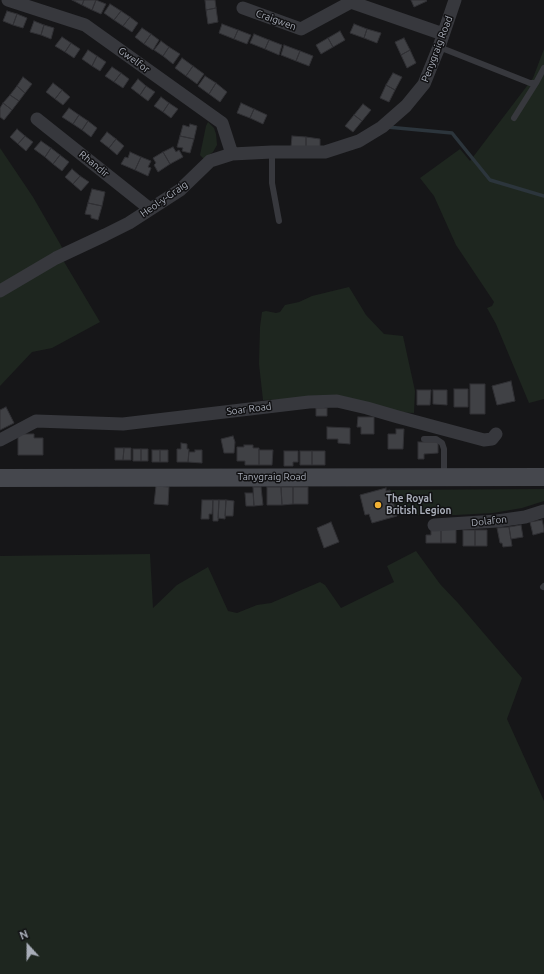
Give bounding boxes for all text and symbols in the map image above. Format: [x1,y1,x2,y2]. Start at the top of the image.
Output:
street label: Craigwen [254,7,298,33]
street label: Penygraig Road [419,14,455,84]
street label: Gwelfor [116,45,152,75]
street label: Rhandir [77,148,111,180]
street label: Heol-y-Graig [138,178,190,220]
street label: Soar Road [226,400,272,418]
street label: Tanygraig Road [238,471,306,483]
place label: The Royal British Legion [386,493,451,516]
marker: The Royal British Legion [373,500,383,510]
street label: Dolafon [470,513,508,529]
north arrow [8,926,48,966]
text: N [18,928,30,942]

